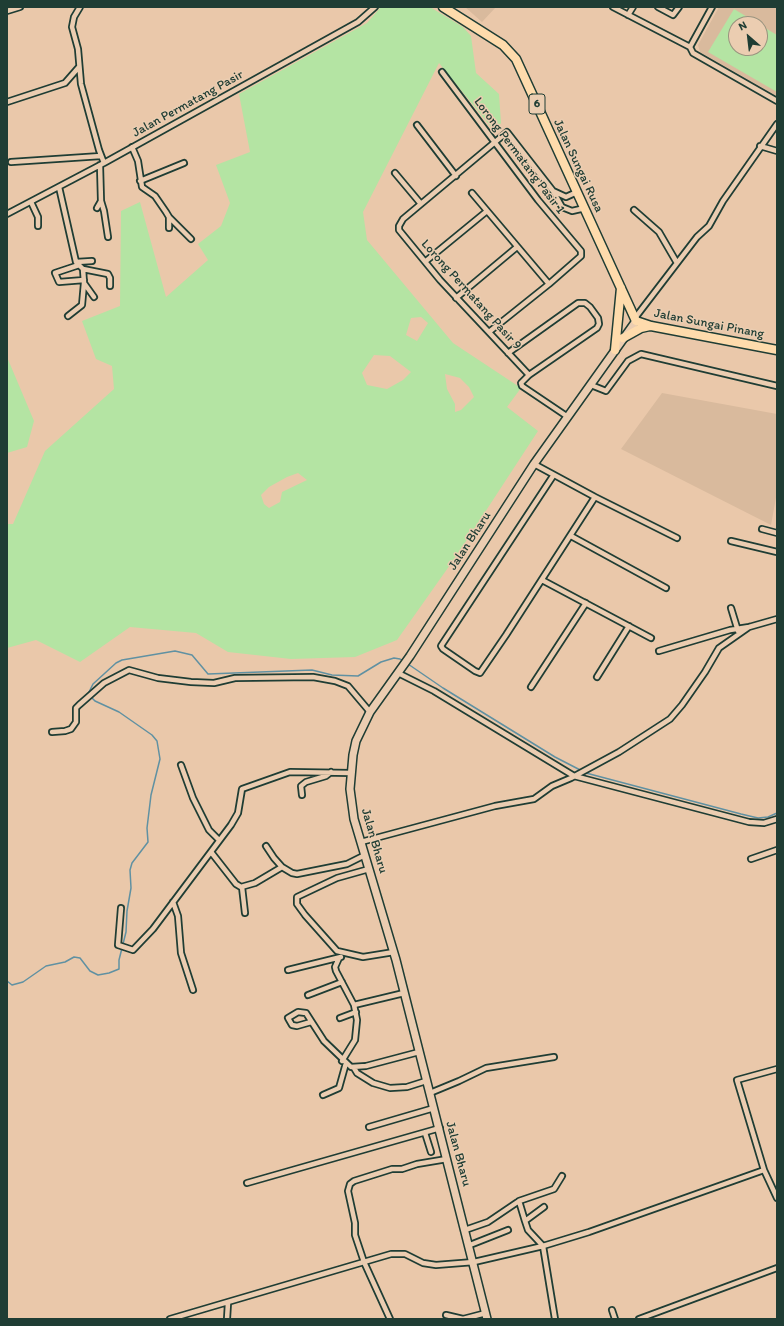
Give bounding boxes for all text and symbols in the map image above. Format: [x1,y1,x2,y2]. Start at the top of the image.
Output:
north arrow [728,16,768,56]
text: N [736,18,749,33]
street label: Jalan Permatang Pasir [130,67,246,141]
road number: 6 [529,94,545,114]
street label: Lorong Permatang Pasir 1 [470,95,568,217]
street label: Jalan Sungai Rusa [550,117,606,215]
street label: Lorong Permatang Pasir 9 [417,237,525,353]
street label: Jalan Sungai Pinang [653,306,765,342]
street label: Jalan Bharu [445,509,495,573]
street label: Jalan Bharu [357,807,391,875]
street label: Jalan Bharu [442,1120,474,1188]

